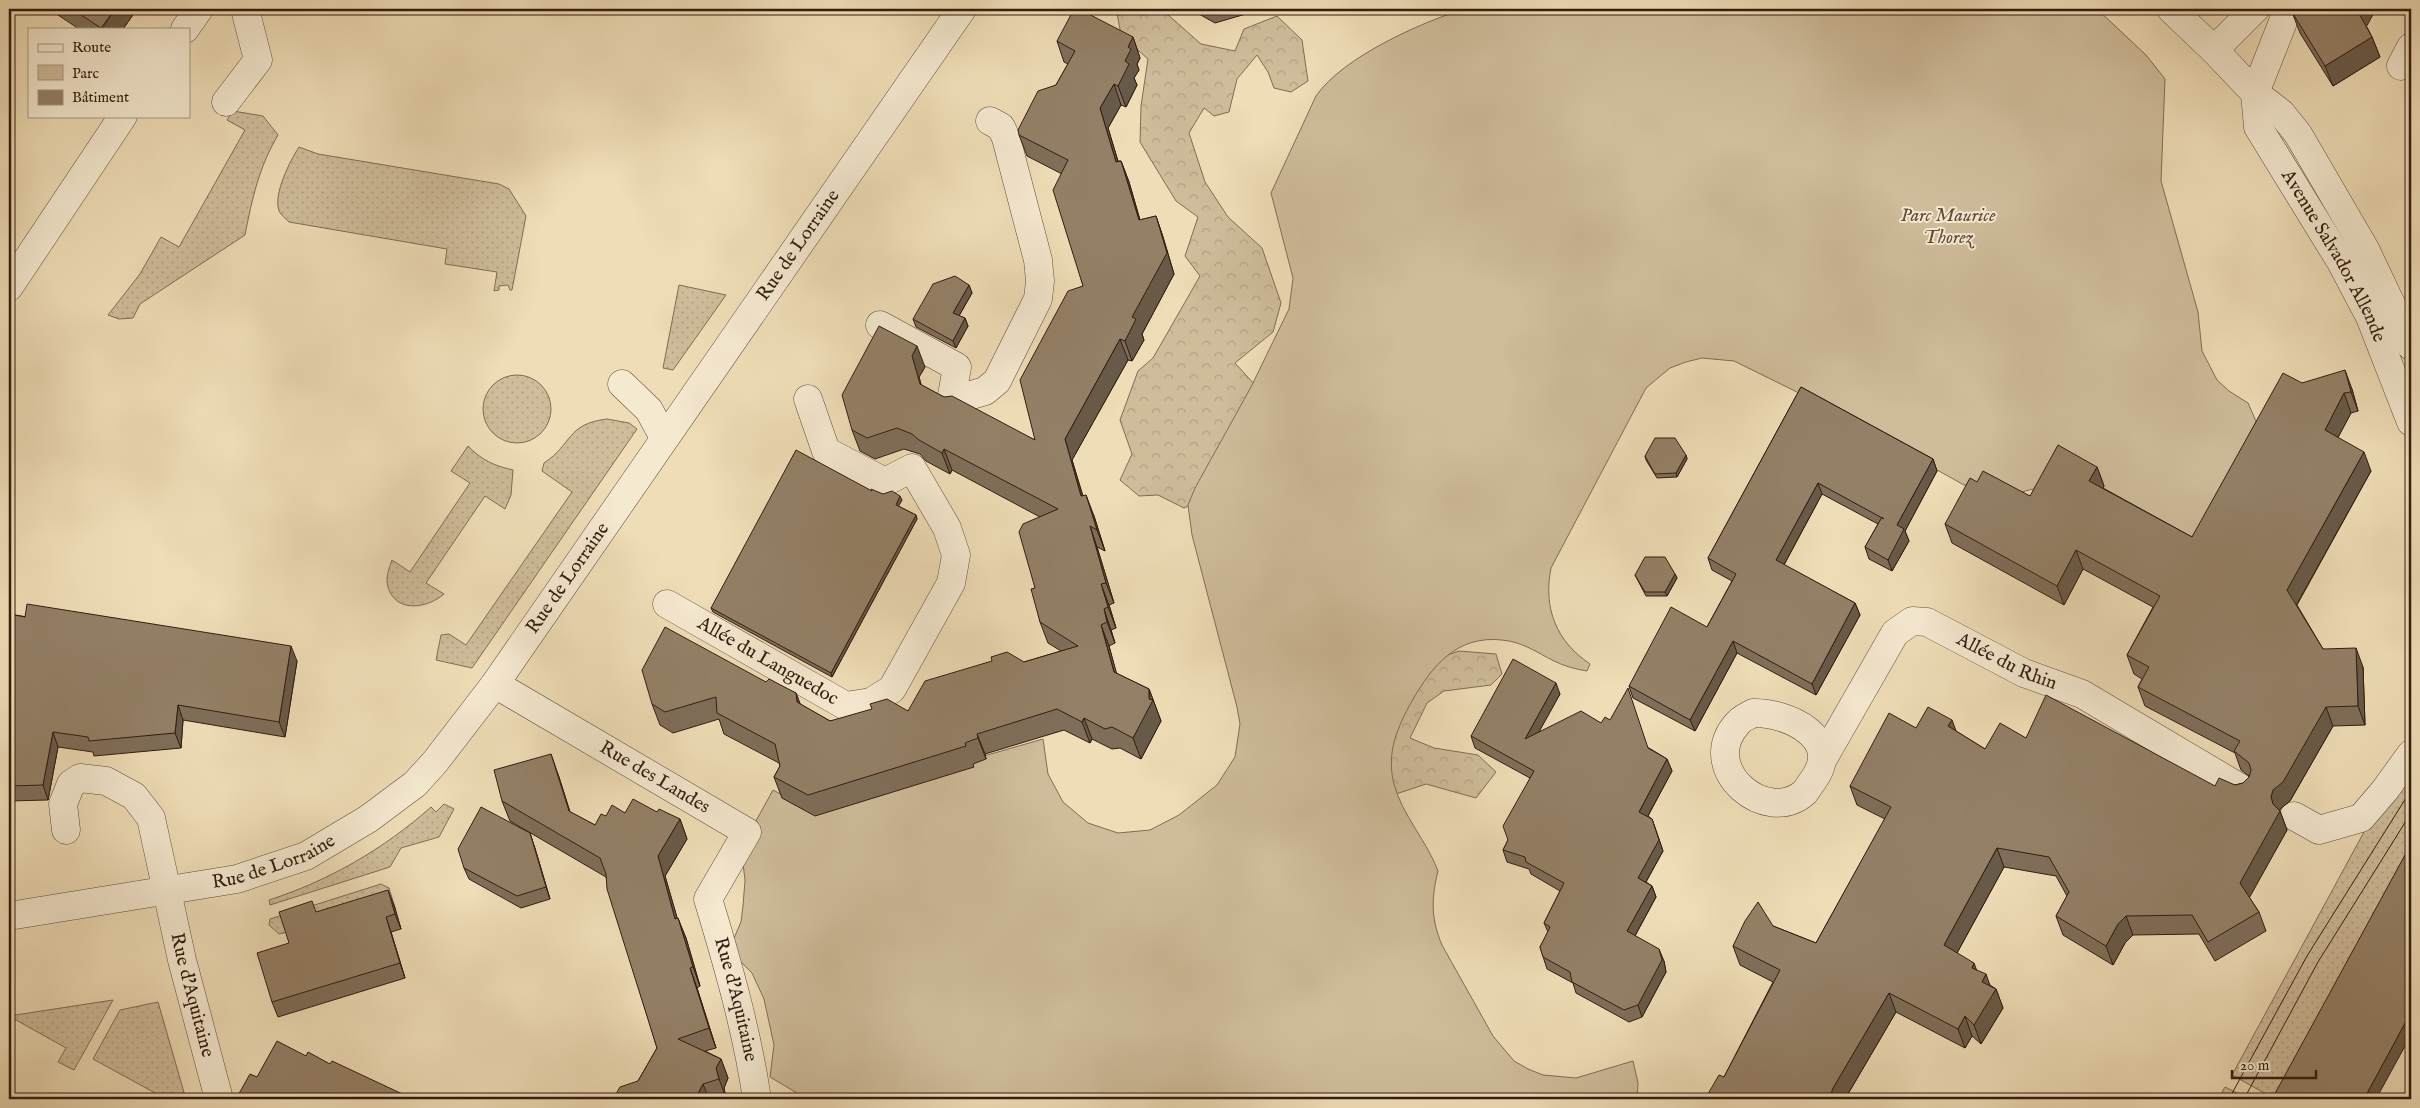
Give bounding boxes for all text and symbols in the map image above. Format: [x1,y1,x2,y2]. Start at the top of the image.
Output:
legend [28,28,190,118]
text: Route [72,38,111,57]
text: Parc [72,64,99,83]
text: Bâtiment [72,88,129,107]
street label: Avenue Salvador Allende [2275,165,2391,346]
street label: Rue de Lorraine [752,185,846,306]
park label: Parc Maurice Thorez [1900,204,1996,250]
street label: Rue de Lorraine [521,518,615,639]
street label: Allée du Languedoc [692,611,842,711]
street label: Allée du Rhin [1951,627,2060,696]
street label: Rue des Landes [595,736,714,820]
street label: Rue de Lorraine [210,829,340,895]
street label: Rue d'Aquitaine [164,931,219,1060]
street label: Rue d'Aquitaine [708,934,762,1064]
scale bar [2232,1048,2316,1080]
text: 20 m [2240,1056,2270,1075]

